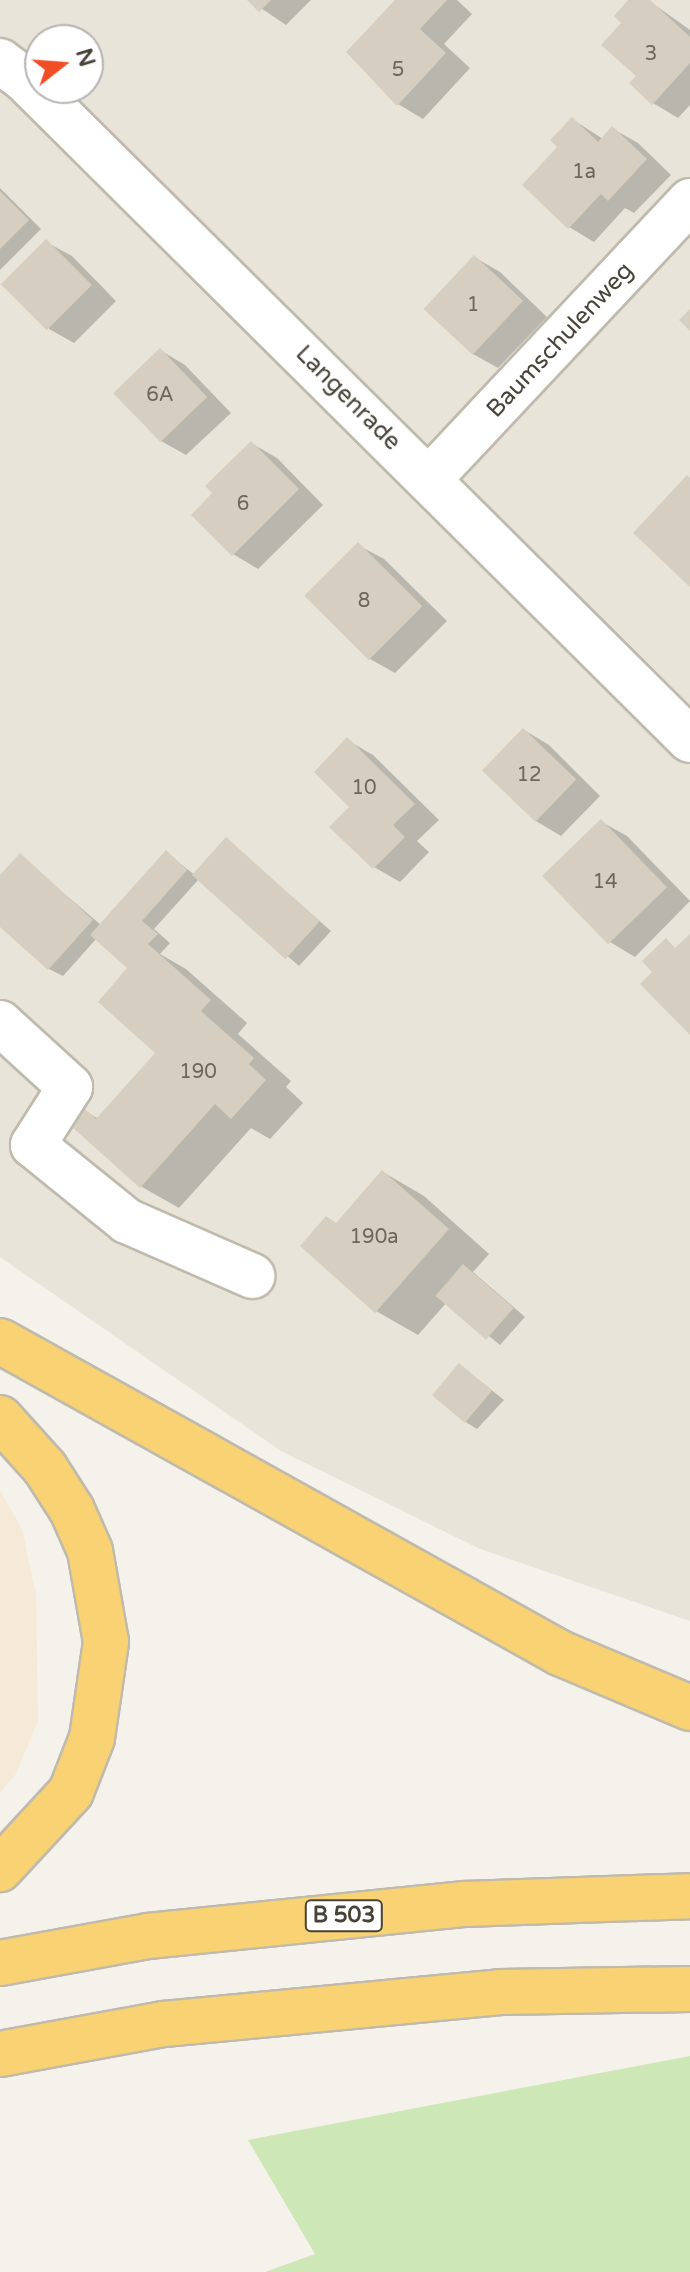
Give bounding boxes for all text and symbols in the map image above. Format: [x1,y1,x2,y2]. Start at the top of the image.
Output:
north arrow [24,24,104,104]
house number: 3 [645,42,657,66]
text: N [70,45,100,70]
house number: 5 [392,58,404,82]
house number: 1a [572,160,596,184]
street label: Baumschulenweg [481,256,639,424]
house number: 1 [467,293,479,317]
street label: Langenrade [289,339,407,457]
house number: 6A [146,383,174,407]
house number: 6 [237,492,249,516]
house number: 8 [358,589,370,613]
house number: 12 [516,763,542,787]
house number: 10 [351,776,377,800]
house number: 14 [592,870,618,894]
house number: 190 [179,1060,217,1084]
house number: 190a [350,1225,398,1249]
road number: B 503 [304,1898,384,1934]

